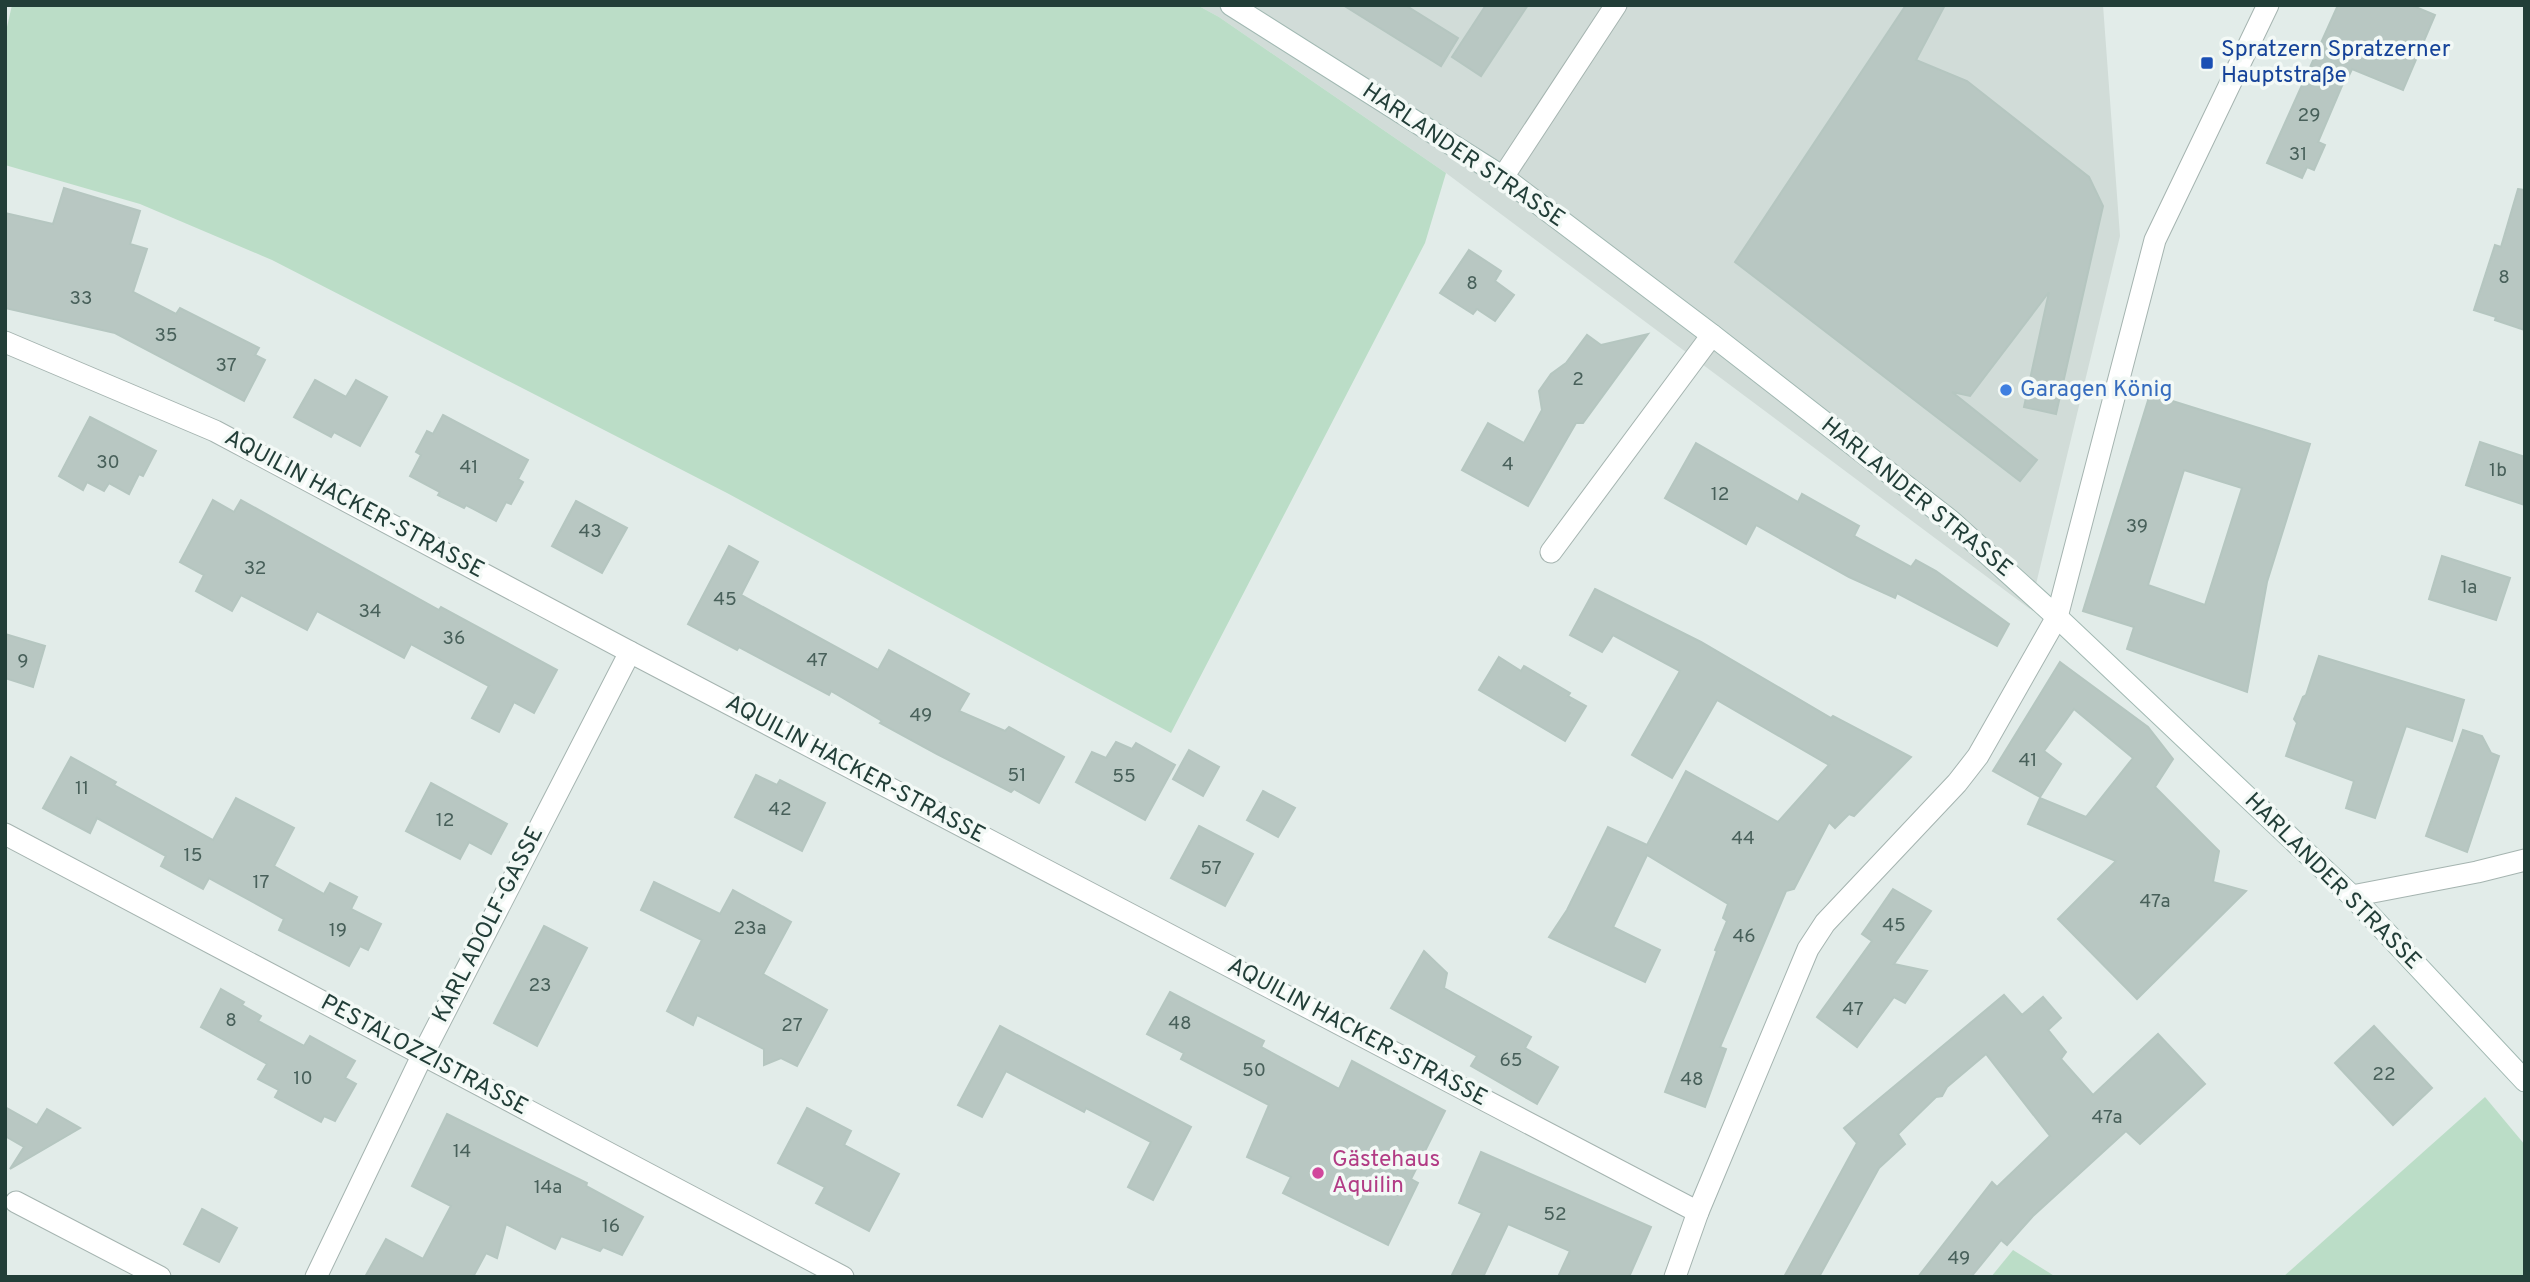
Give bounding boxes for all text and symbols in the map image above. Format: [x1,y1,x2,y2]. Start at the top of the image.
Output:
place label: Spratzern Spratzerner Hauptstraße [2221,36,2451,91]
marker: Spratzern Spratzerner Hauptstraße [2199,55,2215,71]
street label: HARLANDER STRASSE [1356,77,1570,235]
house number: 29 [2298,104,2320,128]
house number: 31 [2289,143,2307,167]
house number: 8 [2498,266,2510,290]
house number: 8 [1466,272,1478,296]
house number: 33 [70,287,92,311]
house number: 35 [154,324,178,348]
house number: 37 [215,354,237,378]
house number: 2 [1572,368,1584,392]
place label: Garagen König [2020,376,2172,405]
marker: Garagen König [1998,382,2014,398]
street label: HARLANDER STRASSE [1814,412,2018,584]
street label: AQUILIN HACKER-STRASSE [219,424,489,586]
house number: 30 [96,451,120,475]
house number: 4 [1502,453,1514,477]
house number: 41 [460,456,478,480]
house number: 1b [2489,459,2507,483]
house number: 12 [1711,483,1729,507]
house number: 39 [2126,515,2148,539]
house number: 43 [578,520,602,544]
house number: 32 [244,557,266,581]
house number: 1a [2461,576,2477,600]
house number: 45 [713,588,737,612]
house number: 34 [358,600,382,624]
house number: 36 [443,627,465,651]
house number: 47 [806,649,828,673]
house number: 9 [17,650,29,674]
street label: AQUILIN HACKER-STRASSE [720,689,990,851]
house number: 49 [910,704,932,728]
house number: 41 [2019,749,2037,773]
house number: 51 [1008,764,1026,788]
house number: 55 [1112,765,1136,789]
house number: 11 [75,777,89,801]
street label: HARLANDER STRASSE [2237,787,2427,977]
house number: 42 [768,798,792,822]
house number: 12 [436,809,454,833]
street label: KARL ADOLF-GASSE [427,822,551,1028]
house number: 44 [1731,827,1755,851]
house number: 15 [184,844,202,868]
house number: 57 [1200,857,1222,881]
house number: 17 [253,871,270,895]
house number: 47a [2140,890,2170,914]
house number: 45 [1882,914,1906,938]
house number: 23a [733,917,767,941]
house number: 19 [329,919,347,943]
house number: 46 [1732,925,1756,949]
street label: AQUILIN HACKER-STRASSE [1222,952,1492,1114]
house number: 23 [528,974,552,998]
street label: PESTALOZZISTRASSE [315,989,533,1123]
house number: 47 [1842,998,1864,1022]
house number: 8 [225,1009,237,1033]
house number: 48 [1168,1012,1192,1036]
house number: 27 [781,1014,803,1038]
house number: 65 [1499,1049,1523,1073]
house number: 50 [1242,1059,1266,1083]
house number: 22 [2372,1063,2396,1087]
house number: 10 [293,1067,313,1091]
house number: 48 [1680,1068,1704,1092]
house number: 47a [2092,1106,2122,1130]
house number: 14 [453,1140,471,1164]
place label: Gästehaus Aquilin [1332,1146,1440,1201]
marker: Gästehaus Aquilin [1310,1165,1326,1181]
house number: 14a [534,1176,562,1200]
house number: 52 [1543,1203,1567,1227]
house number: 16 [602,1215,620,1239]
house number: 49 [1948,1247,1970,1271]

